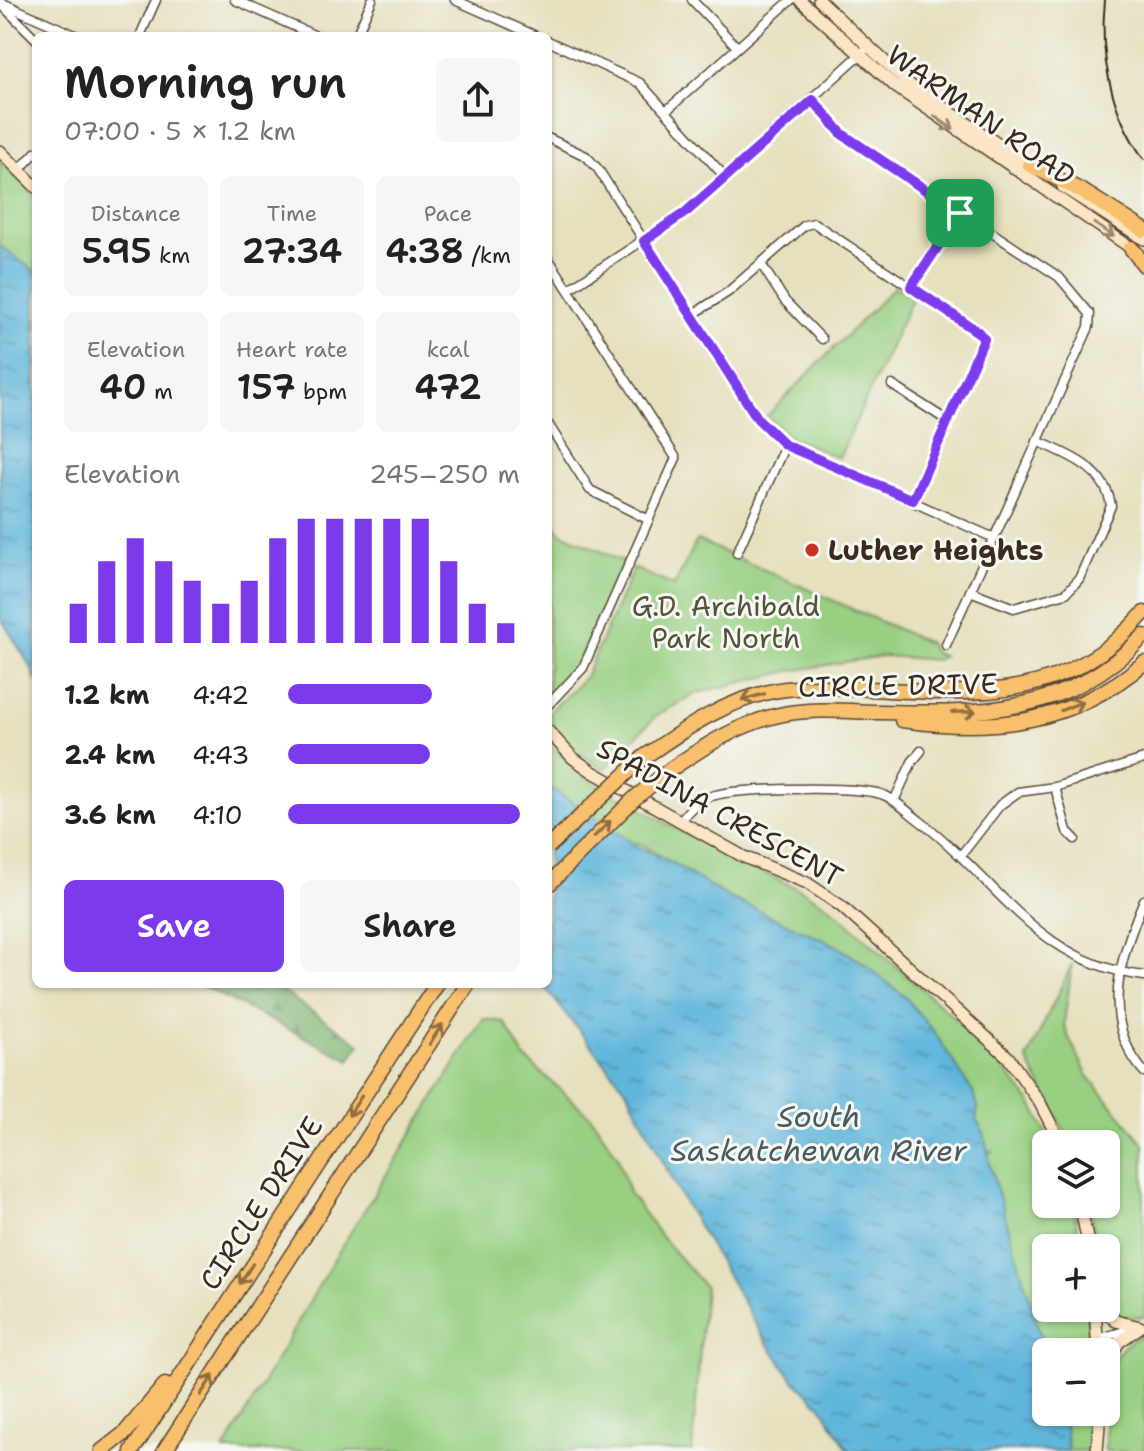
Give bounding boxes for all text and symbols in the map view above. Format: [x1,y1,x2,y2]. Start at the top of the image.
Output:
street label: WARMAN ROAD [879,36,1083,194]
text: Morning run [64,53,347,112]
button: share [436,58,520,142]
text: 07:00 · 5 × 1.2 km [64,113,296,148]
one-way arrow [933,114,954,131]
pin [926,179,994,247]
icon: arrive [938,191,982,235]
text: Distance [91,199,181,228]
text: Time [267,199,317,228]
text: Pace [424,199,472,228]
one-way arrow [1092,223,1115,239]
text: 5.95 [82,228,152,274]
text: 27:34 [242,228,342,274]
text: 4:38 [385,228,464,274]
text: km [152,241,190,270]
text: /km [464,241,511,270]
text: Elevation [87,335,185,364]
text: Heart rate [236,335,348,364]
text: kcal [427,335,469,364]
text: 40 [99,364,147,410]
text: 157 [237,364,295,410]
text: 472 [414,364,482,410]
text: m [147,377,173,406]
text: bpm [295,377,347,406]
text: Elevation [64,456,180,491]
text: 245–250 m [369,456,520,491]
place label: Luther Heights [828,531,1043,569]
marker: Luther Heights [803,541,821,559]
park label: G.D. Archibald Park North [632,587,820,657]
street label: CIRCLE DRIVE [798,664,998,706]
text: 1.2 km [64,677,149,712]
text: 4:42 [192,677,249,712]
one-way arrow [741,690,767,705]
one-way arrow [1060,698,1084,712]
one-way arrow [950,705,977,720]
street label: SPADINA CRESCENT [590,729,850,895]
text: 2.4 km [64,737,155,772]
text: 4:43 [192,737,249,772]
text: 3.6 km [64,797,156,832]
text: 4:10 [192,797,243,832]
one-way arrow [592,820,612,839]
button: Save [64,880,284,972]
button: Share [300,880,520,972]
one-way arrow [428,1023,444,1046]
one-way arrow [347,1094,363,1117]
water label: South Saskatchewan River [671,1096,968,1171]
street label: CIRCLE DRIVE [191,1109,331,1297]
map controls [1032,1130,1120,1426]
button: layers [1032,1130,1120,1218]
button: + [1032,1234,1120,1322]
one-way arrow [237,1262,253,1285]
button: − [1032,1338,1120,1426]
one-way arrow [198,1375,215,1397]

